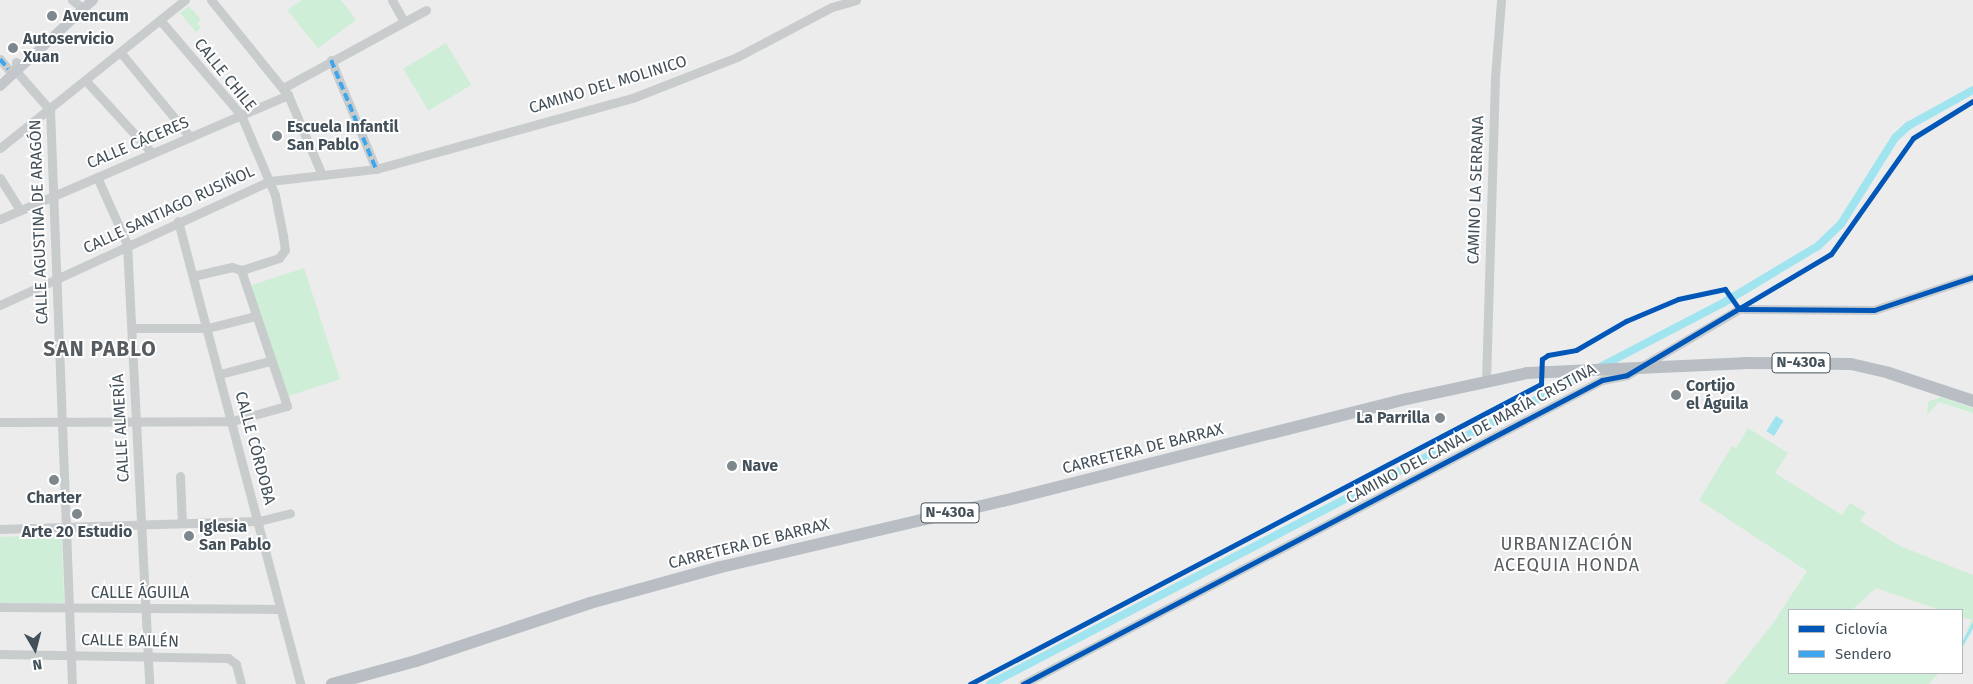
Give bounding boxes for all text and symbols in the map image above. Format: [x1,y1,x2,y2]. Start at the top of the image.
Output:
place label: Avencum [63,6,129,26]
marker: Avencum [45,9,59,23]
place label: Autoservicio Xuan [23,29,114,67]
street label: CALLE CHILE [190,35,260,115]
marker: Autoservicio Xuan [7,42,19,54]
street label: CAMINO DEL MOLINICO [527,52,689,118]
street label: CALLE CÁCERES [84,113,192,173]
street label: CAMINO LA SERRANA [1464,115,1488,265]
place label: Escuela Infantil San Pablo [287,117,398,155]
street label: CALLE AGUSTINA DE ARAGÓN [26,119,52,325]
marker: Escuela Infantil San Pablo [271,130,283,142]
street label: CALLE SANTIAGO RUSIÑOL [80,162,258,258]
district label: SAN PABLO [42,336,158,362]
road number: N-430a [1771,350,1831,376]
street label: CAMINO DEL CANAL DE MARÍA CRISTINA [1343,360,1599,508]
street label: CALLE ALMERÍA [109,373,133,483]
place label: Cortijo el Águila [1686,376,1749,414]
street label: CALLE CÓRDOBA [231,389,279,507]
marker: Cortijo el Águila [1670,389,1682,401]
place label: La Parrilla [1356,408,1430,428]
marker: La Parrilla [1434,412,1446,424]
street label: CARRETERA DE BARRAX [1061,420,1225,478]
place label: Nave [742,456,778,476]
marker: Nave [726,460,738,472]
marker: Charter [48,474,60,486]
place label: Charter [27,488,81,508]
road number: N-430a [920,500,980,526]
marker: Arte 20 Estudio [71,508,83,520]
street label: CARRETERA DE BARRAX [667,515,831,573]
place label: Iglesia San Pablo [199,517,271,555]
place label: Arte 20 Estudio [22,522,132,542]
marker: Iglesia San Pablo [183,530,195,542]
district label: URBANIZACIÓN ACEQUIA HONDA [1492,534,1642,576]
street label: CALLE ÁGUILA [91,583,189,603]
legend [1788,609,1963,674]
text: Ciclovía [1835,620,1888,638]
north arrow [10,624,60,674]
street label: CALLE BAILÉN [81,631,179,651]
text: Sendero [1835,645,1891,663]
text: N [31,655,43,673]

